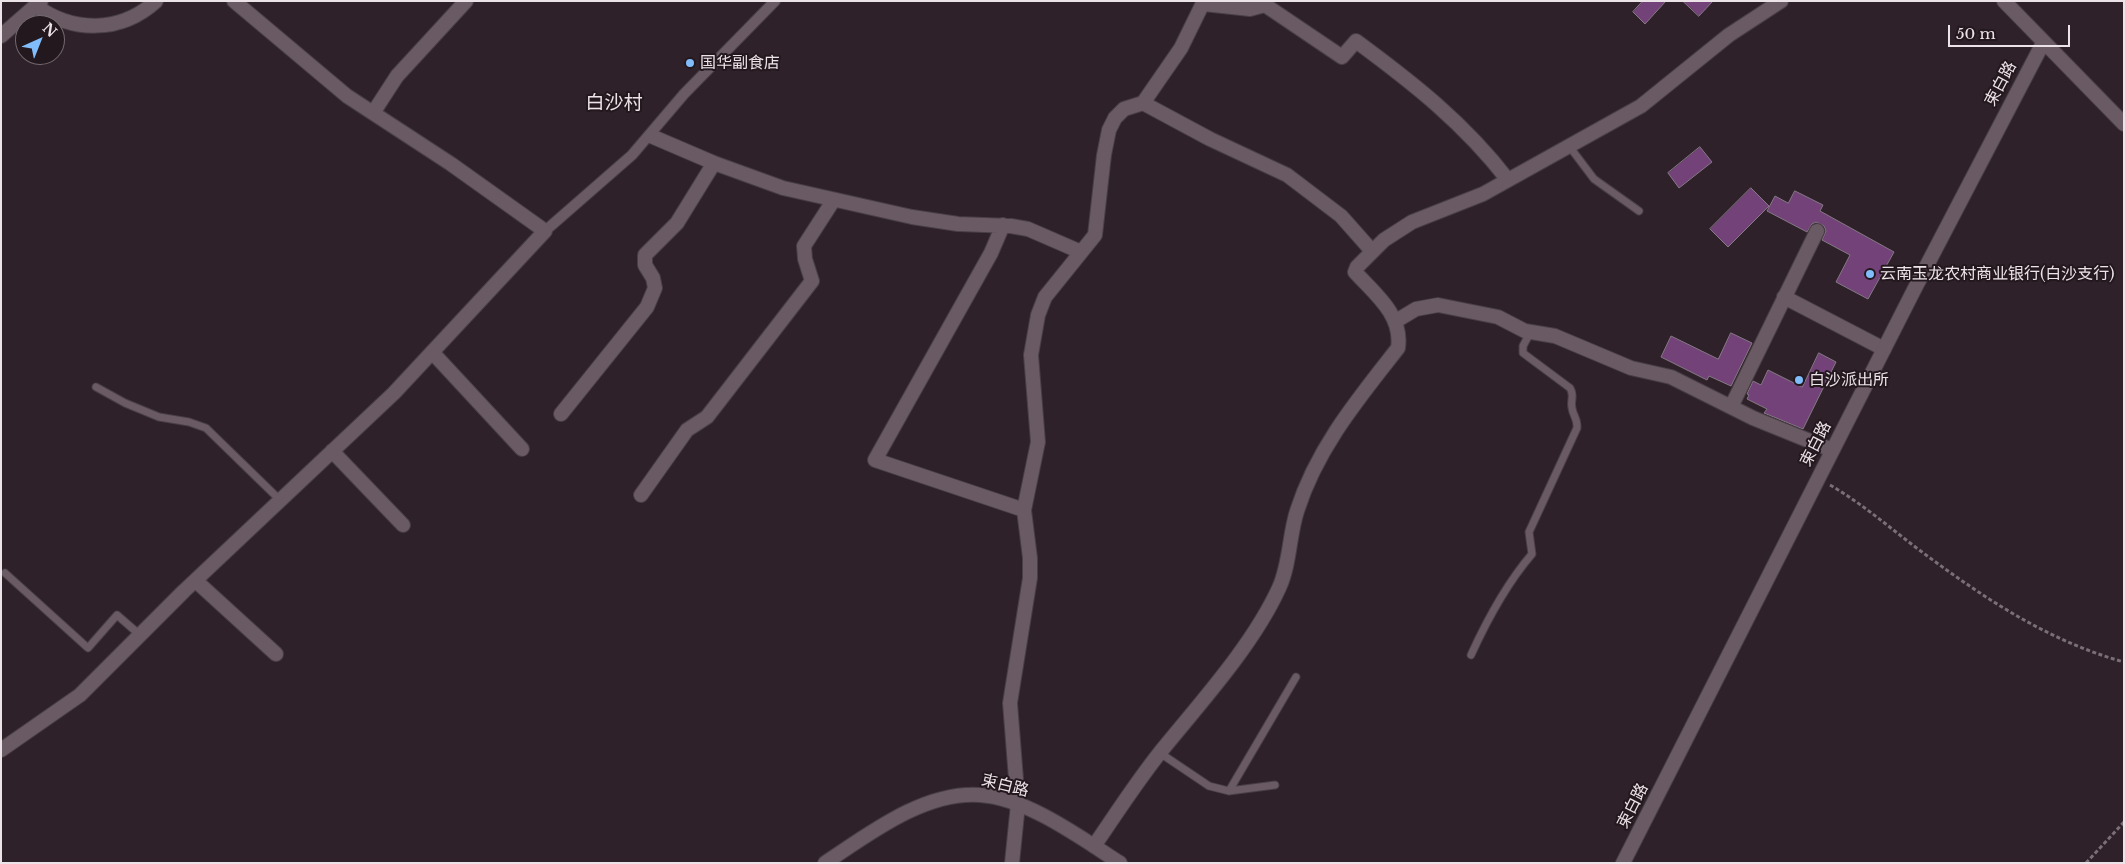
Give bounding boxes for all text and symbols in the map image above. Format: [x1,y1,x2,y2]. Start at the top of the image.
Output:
north arrow [15,15,65,65]
scale bar [1950,15,2072,47]
text: N [39,19,61,41]
text: 50 m [1956,24,1996,43]
place label: 国华副食店 [700,53,780,73]
marker: 国华副食店 [684,57,696,69]
street label: 束白路 [1981,58,2021,110]
district label: 白沙村 [586,93,642,115]
place label: 云南玉龙农村商业银行(白沙支行) [1880,264,2115,284]
marker: 云南玉龙农村商业银行(白沙支行) [1864,268,1876,280]
place label: 白沙派出所 [1809,370,1889,390]
marker: 白沙派出所 [1793,374,1805,386]
street label: 束白路 [1797,418,1835,470]
street label: 束白路 [979,771,1031,801]
street label: 束白路 [1614,780,1652,832]

